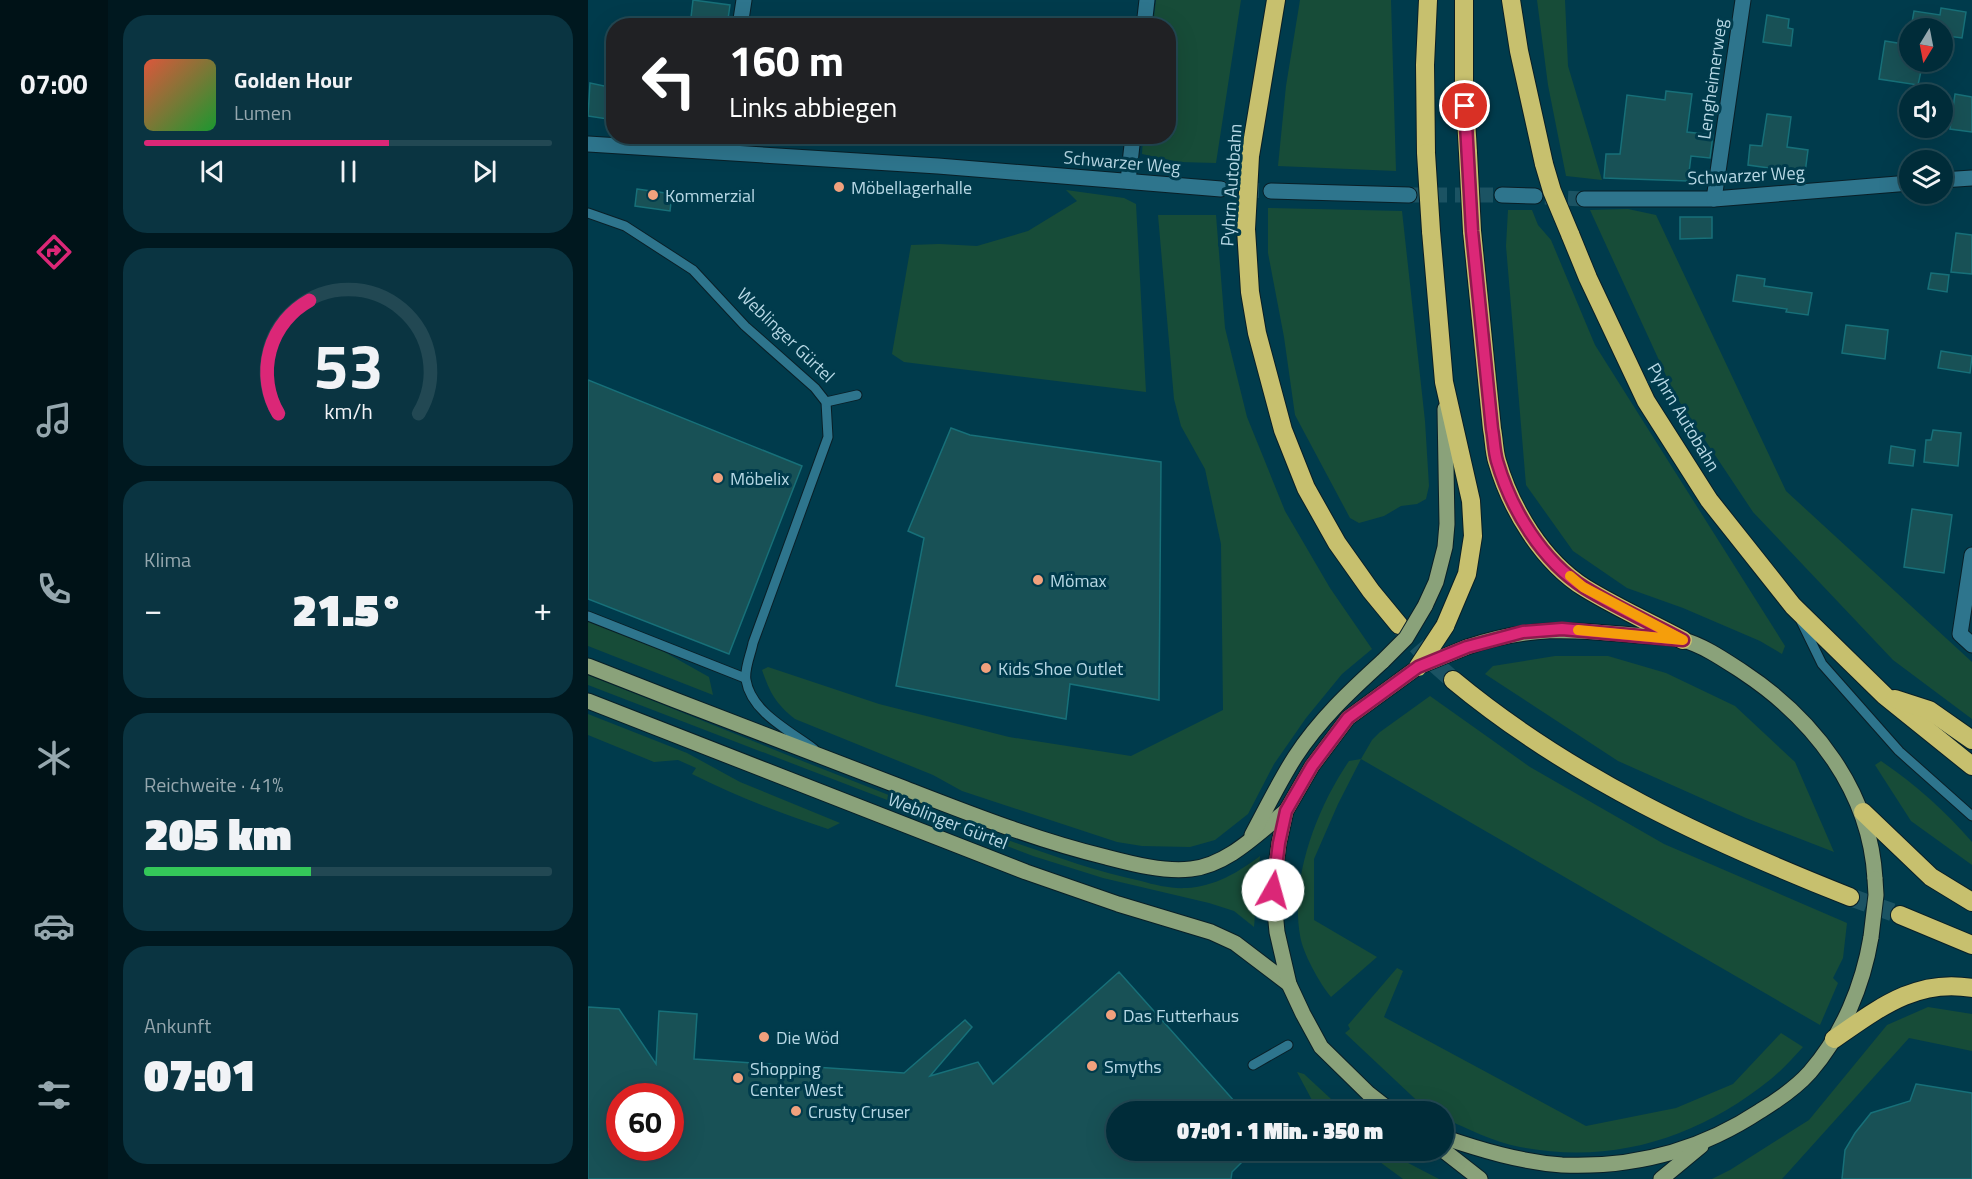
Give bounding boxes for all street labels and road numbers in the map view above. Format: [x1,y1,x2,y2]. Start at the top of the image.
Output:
street label: Lengheimerweg [1690,17,1734,141]
street label: Pyhrn Autobahn [1213,123,1249,247]
street label: Schwarzer Weg [1062,143,1182,181]
street label: Schwarzer Weg [1687,158,1805,192]
street label: Weblinger Gürtel [731,281,841,389]
street label: Pyhrn Autobahn [1641,357,1727,477]
street label: Weblinger Gürtel [884,786,1012,856]

